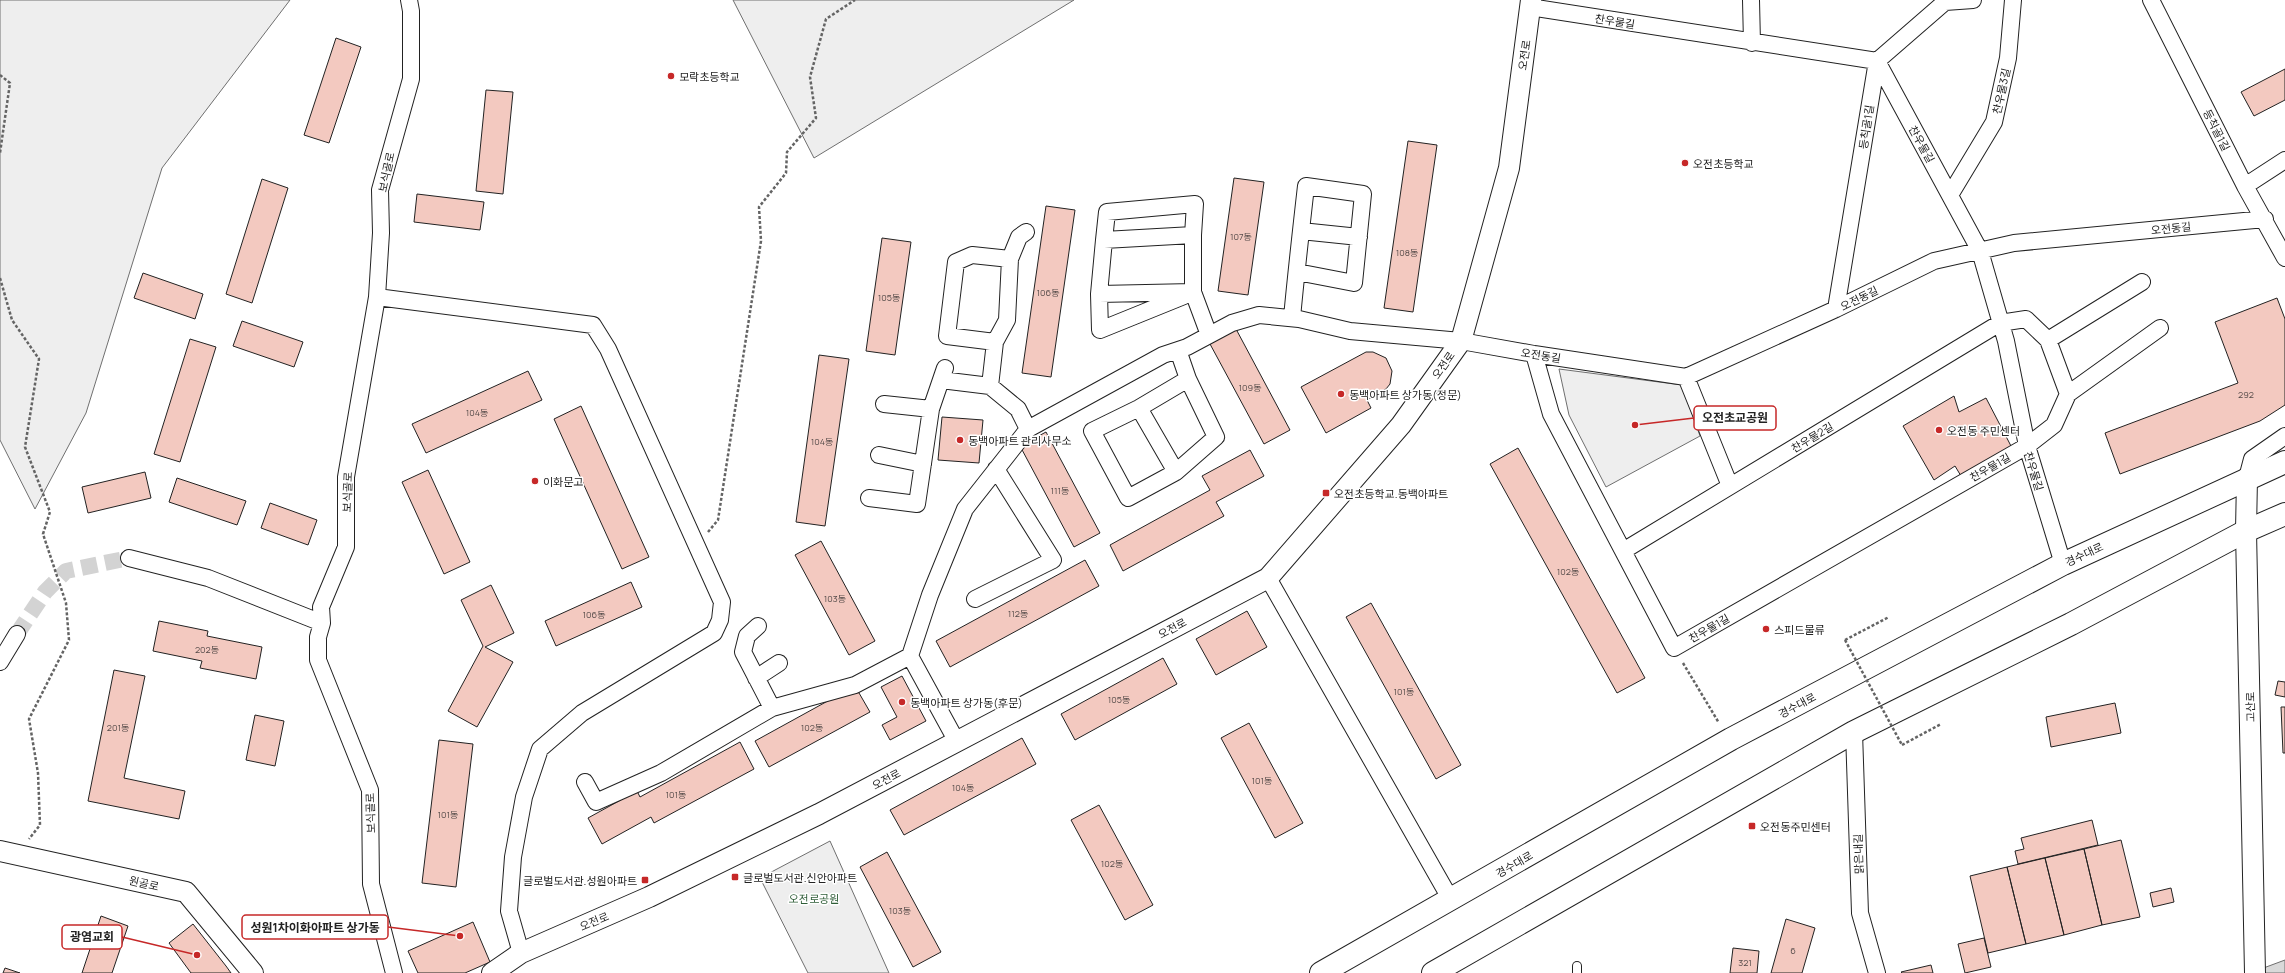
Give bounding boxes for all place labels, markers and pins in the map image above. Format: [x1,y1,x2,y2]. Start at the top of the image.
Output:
place label: 모락초등학교 [679,69,740,84]
marker: 모락초등학교 [666,71,676,81]
place label: 오전초등학교 [1693,156,1754,171]
marker: 오전초등학교 [1680,158,1690,168]
place label: 동백아파트 상가동(정문) [1349,387,1462,402]
marker: 동백아파트 상가동(정문) [1336,389,1346,399]
callout: 오전초교공원 [1694,406,1776,430]
place label: 오전동 주민센터 [1947,423,2020,438]
marker: 오전동 주민센터 [1934,425,1944,435]
place label: 동백아파트 관리사무소 [968,433,1071,448]
marker: 동백아파트 관리사무소 [955,435,965,445]
place label: 이화문고 [543,474,583,489]
marker: 이화문고 [530,476,540,486]
place label: 오전초등학교.동백아파트 [1334,486,1448,501]
marker: 오전초등학교.동백아파트 [1321,488,1331,498]
place label: 스피드물류 [1774,622,1825,637]
marker: 스피드물류 [1761,624,1771,634]
place label: 동백아파트 상가동(후문) [910,695,1023,710]
marker: 동백아파트 상가동(후문) [897,697,907,707]
place label: 오전동주민센터 [1760,819,1831,834]
marker: 오전동주민센터 [1747,821,1757,831]
place label: 글로벌도서관.신안아파트 [743,870,857,885]
marker: 글로벌도서관.신안아파트 [730,872,740,882]
place label: 글로벌도서관.성원아파트 [523,873,637,888]
marker: 글로벌도서관.성원아파트 [640,875,650,885]
callout: 성원1차이화아파트 상가동 [242,915,388,939]
callout: 광염교회 [62,925,122,949]

